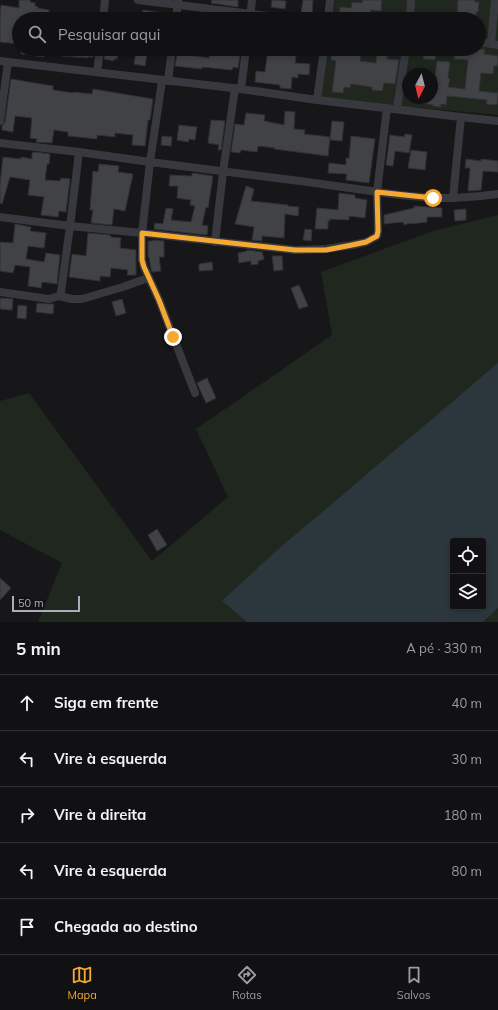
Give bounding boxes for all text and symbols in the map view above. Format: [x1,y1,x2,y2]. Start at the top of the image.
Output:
search box [12,12,486,56]
icon: search [26,23,48,45]
text: Pesquisar aqui [58,25,160,44]
north arrow [402,68,438,104]
route start [424,189,442,207]
route end [164,328,182,346]
map controls [450,538,486,610]
button: locate [450,538,486,574]
button: layers [450,574,486,610]
scale bar [12,594,80,613]
text: 50 m [18,596,44,610]
text: 5 min [16,638,61,659]
text: A pé · 330 m [406,640,482,656]
icon: ahead [16,692,38,714]
text: Siga em frente [54,693,159,712]
text: 40 m [452,695,482,711]
icon: left [16,748,38,770]
text: Vire à esquerda [54,749,167,768]
text: 30 m [452,751,482,767]
icon: right [16,804,38,826]
text: Vire à direita [54,805,146,824]
text: 180 m [444,807,482,823]
icon: left [16,860,38,882]
text: Vire à esquerda [54,861,167,880]
text: 80 m [452,863,482,879]
icon: arrive [16,916,38,938]
text: Chegada ao destino [54,917,198,936]
tab: Mapa [68,964,97,1002]
tab: Rotas [232,964,262,1002]
tab: Salvos [397,964,430,1002]

